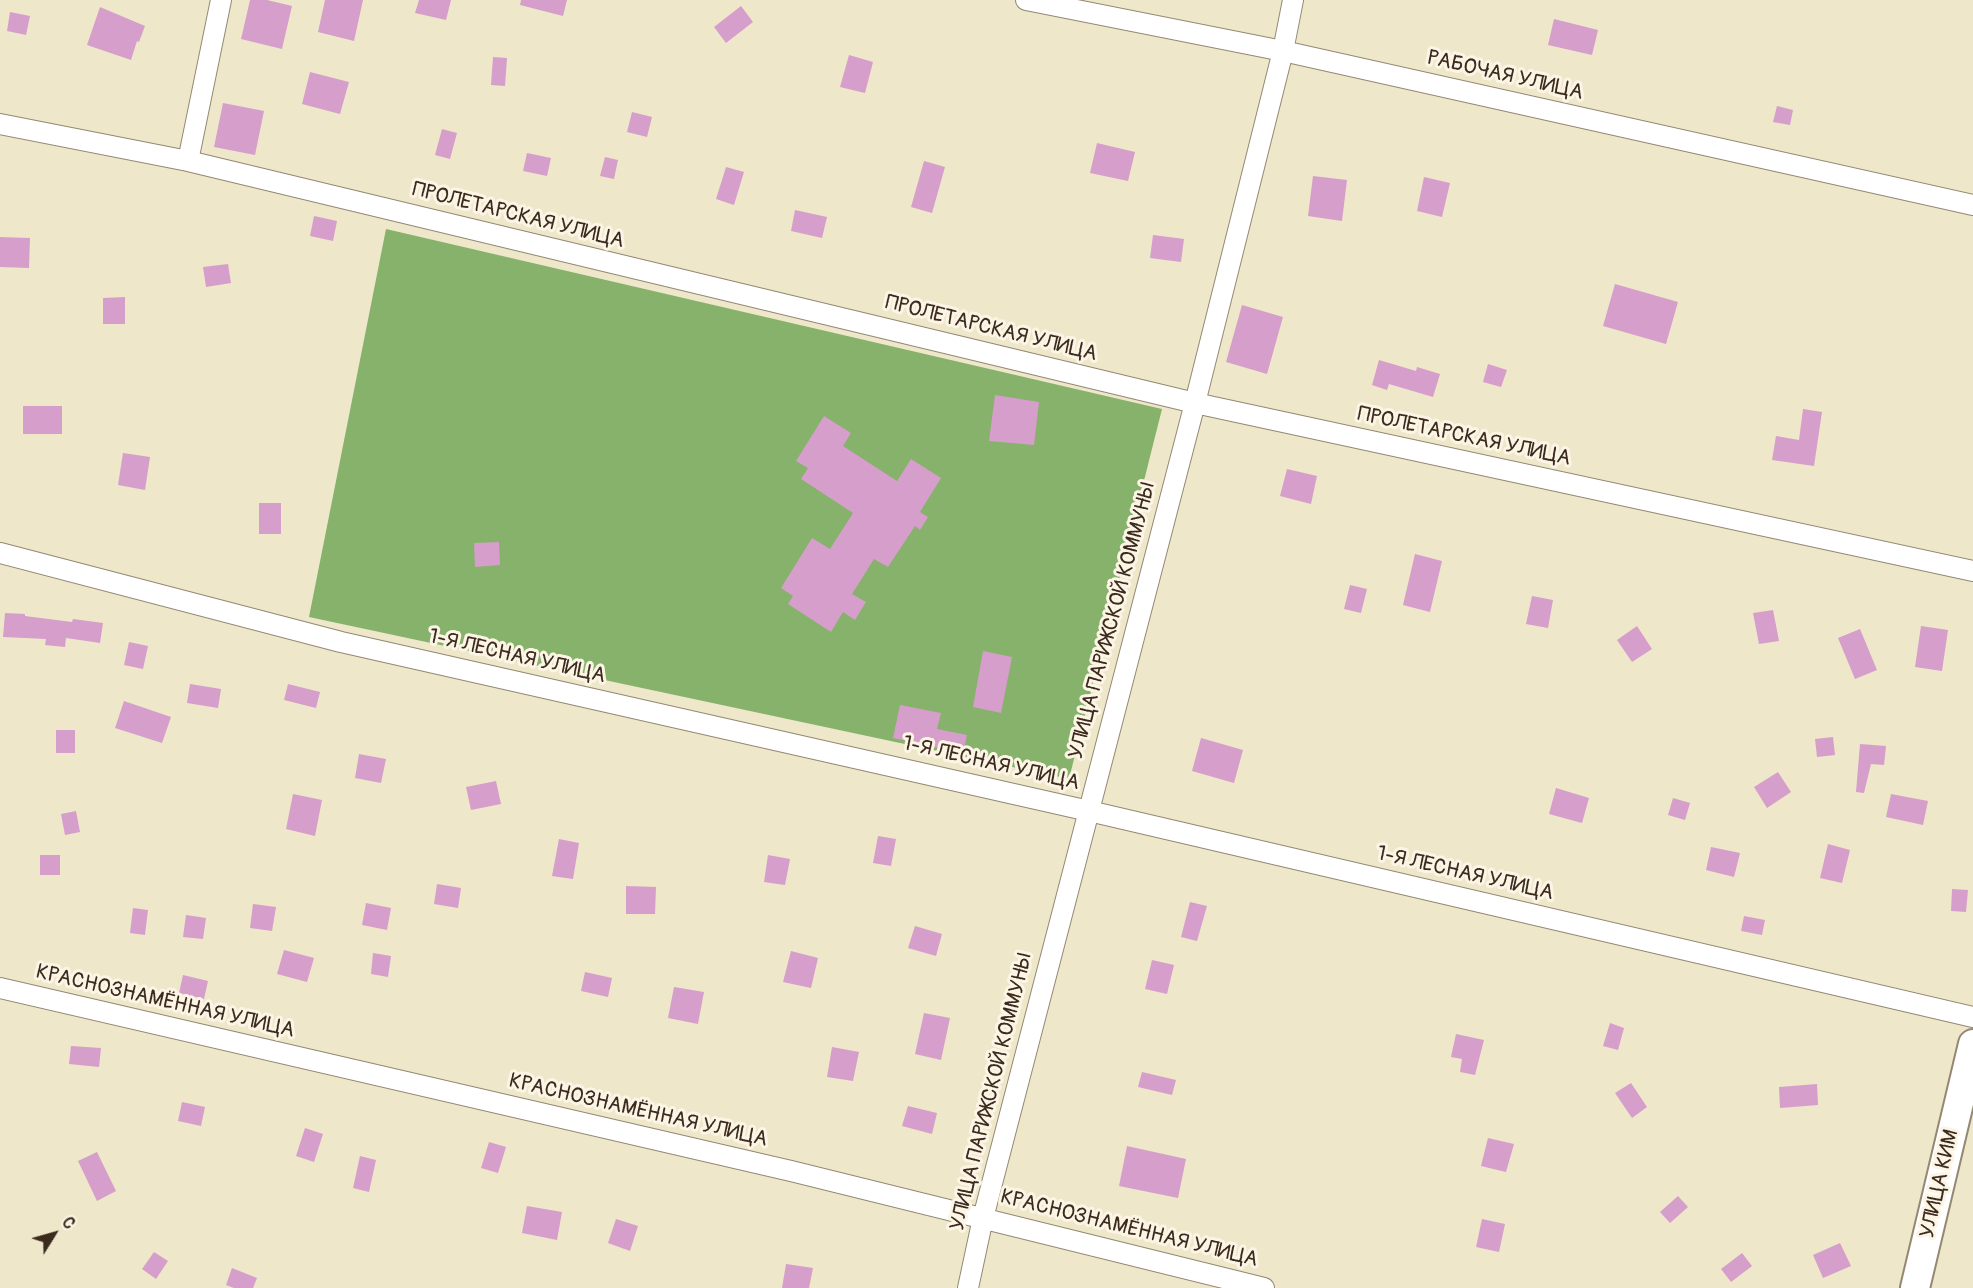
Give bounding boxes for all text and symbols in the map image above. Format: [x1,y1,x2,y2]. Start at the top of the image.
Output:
street label: РАБОЧАЯ УЛИЦА [1425,46,1585,106]
street label: ПРОЛЕТАРСКАЯ УЛИЦА [410,177,626,255]
street label: ПРОЛЕТАРСКАЯ УЛИЦА [883,290,1099,368]
street label: ПРОЛЕТАРСКАЯ УЛИЦА [1355,402,1573,472]
street label: УЛИЦА ПАРИЖСКОЙ КОММУНЫ [1064,480,1162,762]
street label: 1-Я ЛЕСНАЯ УЛИЦА [426,624,608,690]
street label: 1-Я ЛЕСНАЯ УЛИЦА [900,731,1082,797]
street label: 1-Я ЛЕСНАЯ УЛИЦА [1374,841,1556,907]
street label: УЛИЦА ПАРИЖСКОЙ КОММУНЫ [945,951,1039,1233]
street label: КРАСНОЗНАМЁННАЯ УЛИЦА [33,960,297,1044]
street label: КРАСНОЗНАМЁННАЯ УЛИЦА [506,1069,770,1153]
street label: УЛИЦА КИМ [1915,1127,1965,1241]
street label: КРАСНОЗНАМЁННАЯ УЛИЦА [998,1185,1260,1273]
north arrow [24,1204,84,1264]
text: С [57,1213,79,1233]

